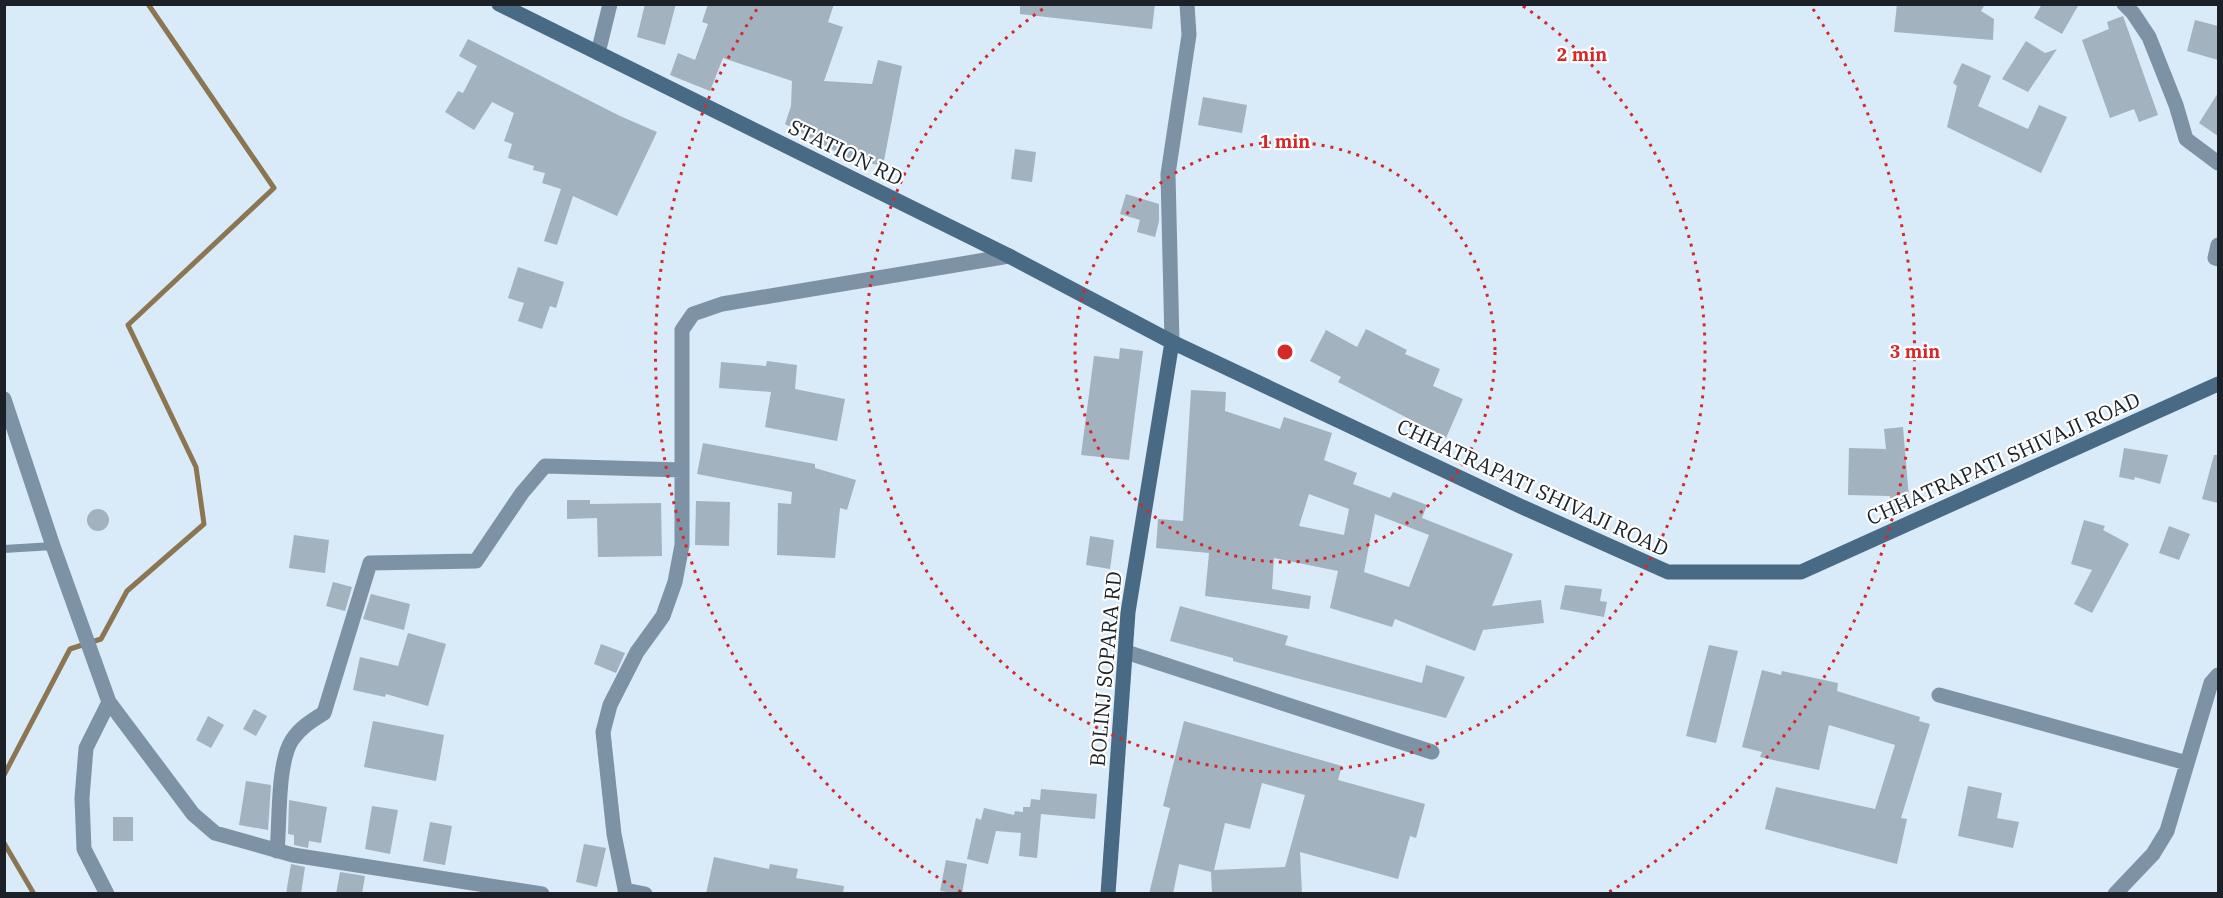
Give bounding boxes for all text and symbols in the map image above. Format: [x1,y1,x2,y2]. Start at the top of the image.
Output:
text: 2 min [1557,43,1607,66]
street label: STATION RD [784,112,908,192]
text: 1 min [1260,130,1310,153]
text: 3 min [1890,340,1940,363]
centre of rings [1275,342,1295,362]
street label: CHHATRAPATI SHIVAJI ROAD [1862,385,2144,531]
street label: CHHATRAPATI SHIVAJI ROAD [1393,412,1673,562]
street label: BOLINJ SOPARA RD [1083,570,1127,768]

